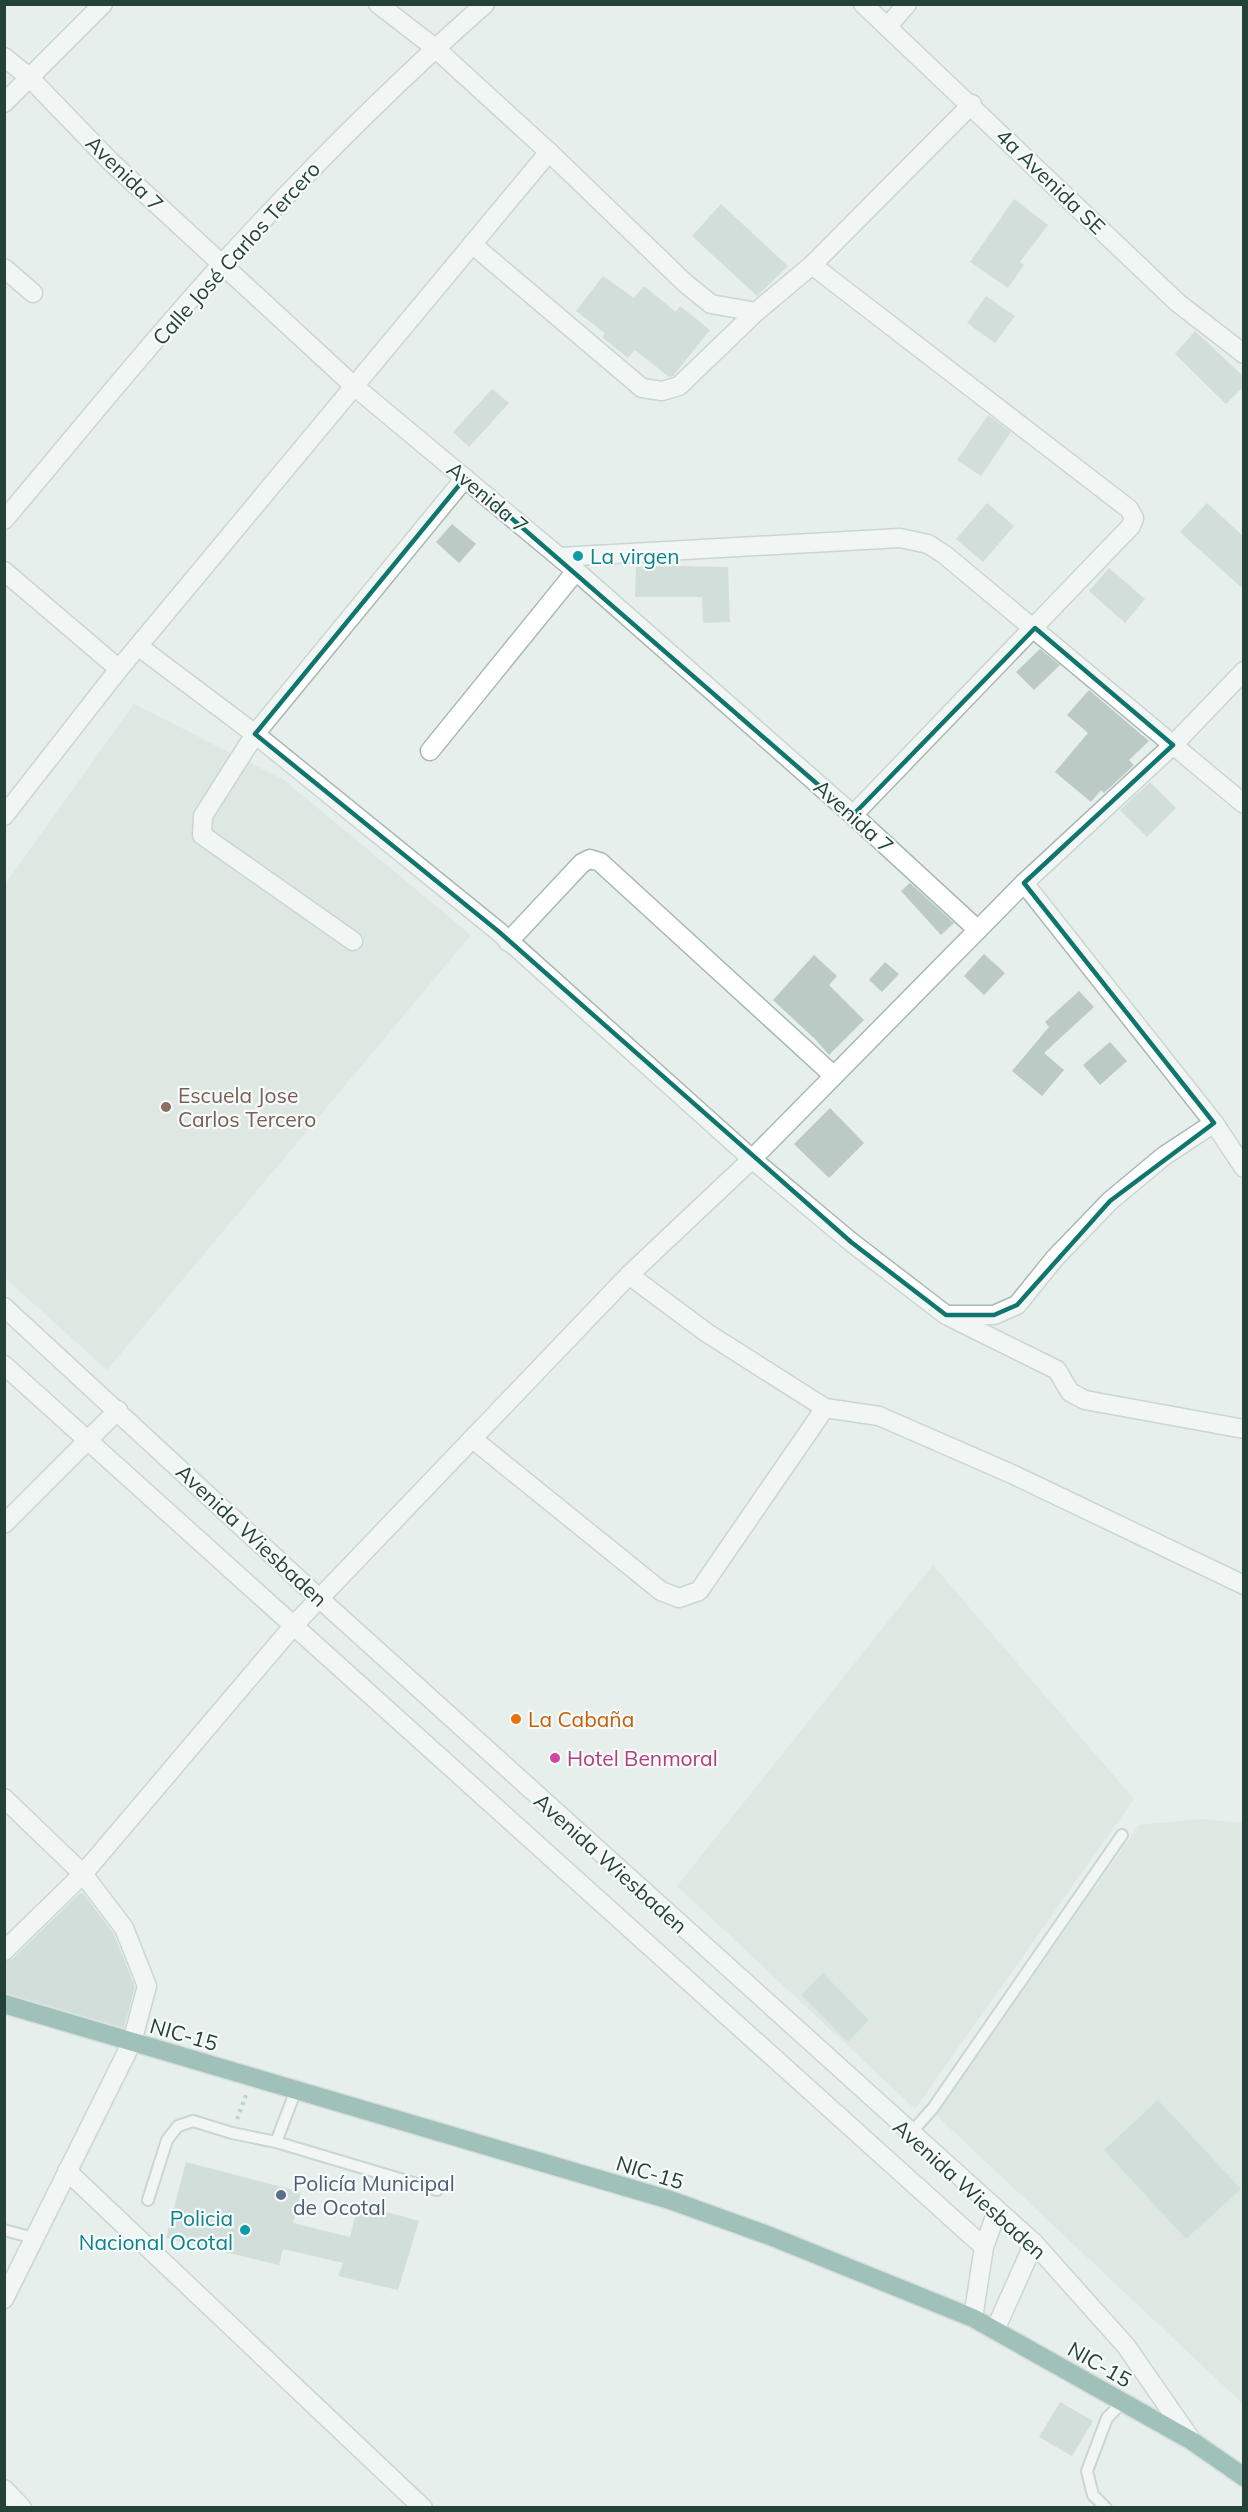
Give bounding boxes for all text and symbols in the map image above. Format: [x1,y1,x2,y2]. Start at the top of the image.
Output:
street label: 4a Avenida SE [991,123,1111,239]
street label: Avenida 7 [81,130,169,216]
street label: Calle José Carlos Tercero [147,156,325,350]
street label: Avenida 7 [442,456,534,538]
place label: La virgen [590,543,680,569]
marker: La virgen [571,549,585,563]
street label: Avenida 7 [809,774,899,858]
place label: Escuela Jose Carlos Tercero [178,1082,316,1132]
marker: Escuela Jose Carlos Tercero [159,1100,173,1114]
street label: Avenida Wiesbaden [171,1458,333,1612]
place label: La Cabaña [528,1706,634,1732]
marker: La Cabaña [509,1712,523,1726]
place label: Hotel Benmoral [567,1745,718,1771]
marker: Hotel Benmoral [548,1751,562,1765]
street label: Avenida Wiesbaden [529,1787,693,1939]
street label: NIC-15 [147,2012,221,2056]
street label: Avenida Wiesbaden [888,2113,1052,2265]
street label: NIC-15 [613,2149,687,2195]
place label: Policía Municipal de Ocotal [293,2170,455,2220]
marker: Policía Municipal de Ocotal [274,2188,288,2202]
place label: Policia Nacional Ocotal [79,2205,233,2255]
marker: Policia Nacional Ocotal [238,2223,252,2237]
street label: NIC-15 [1064,2335,1136,2393]

